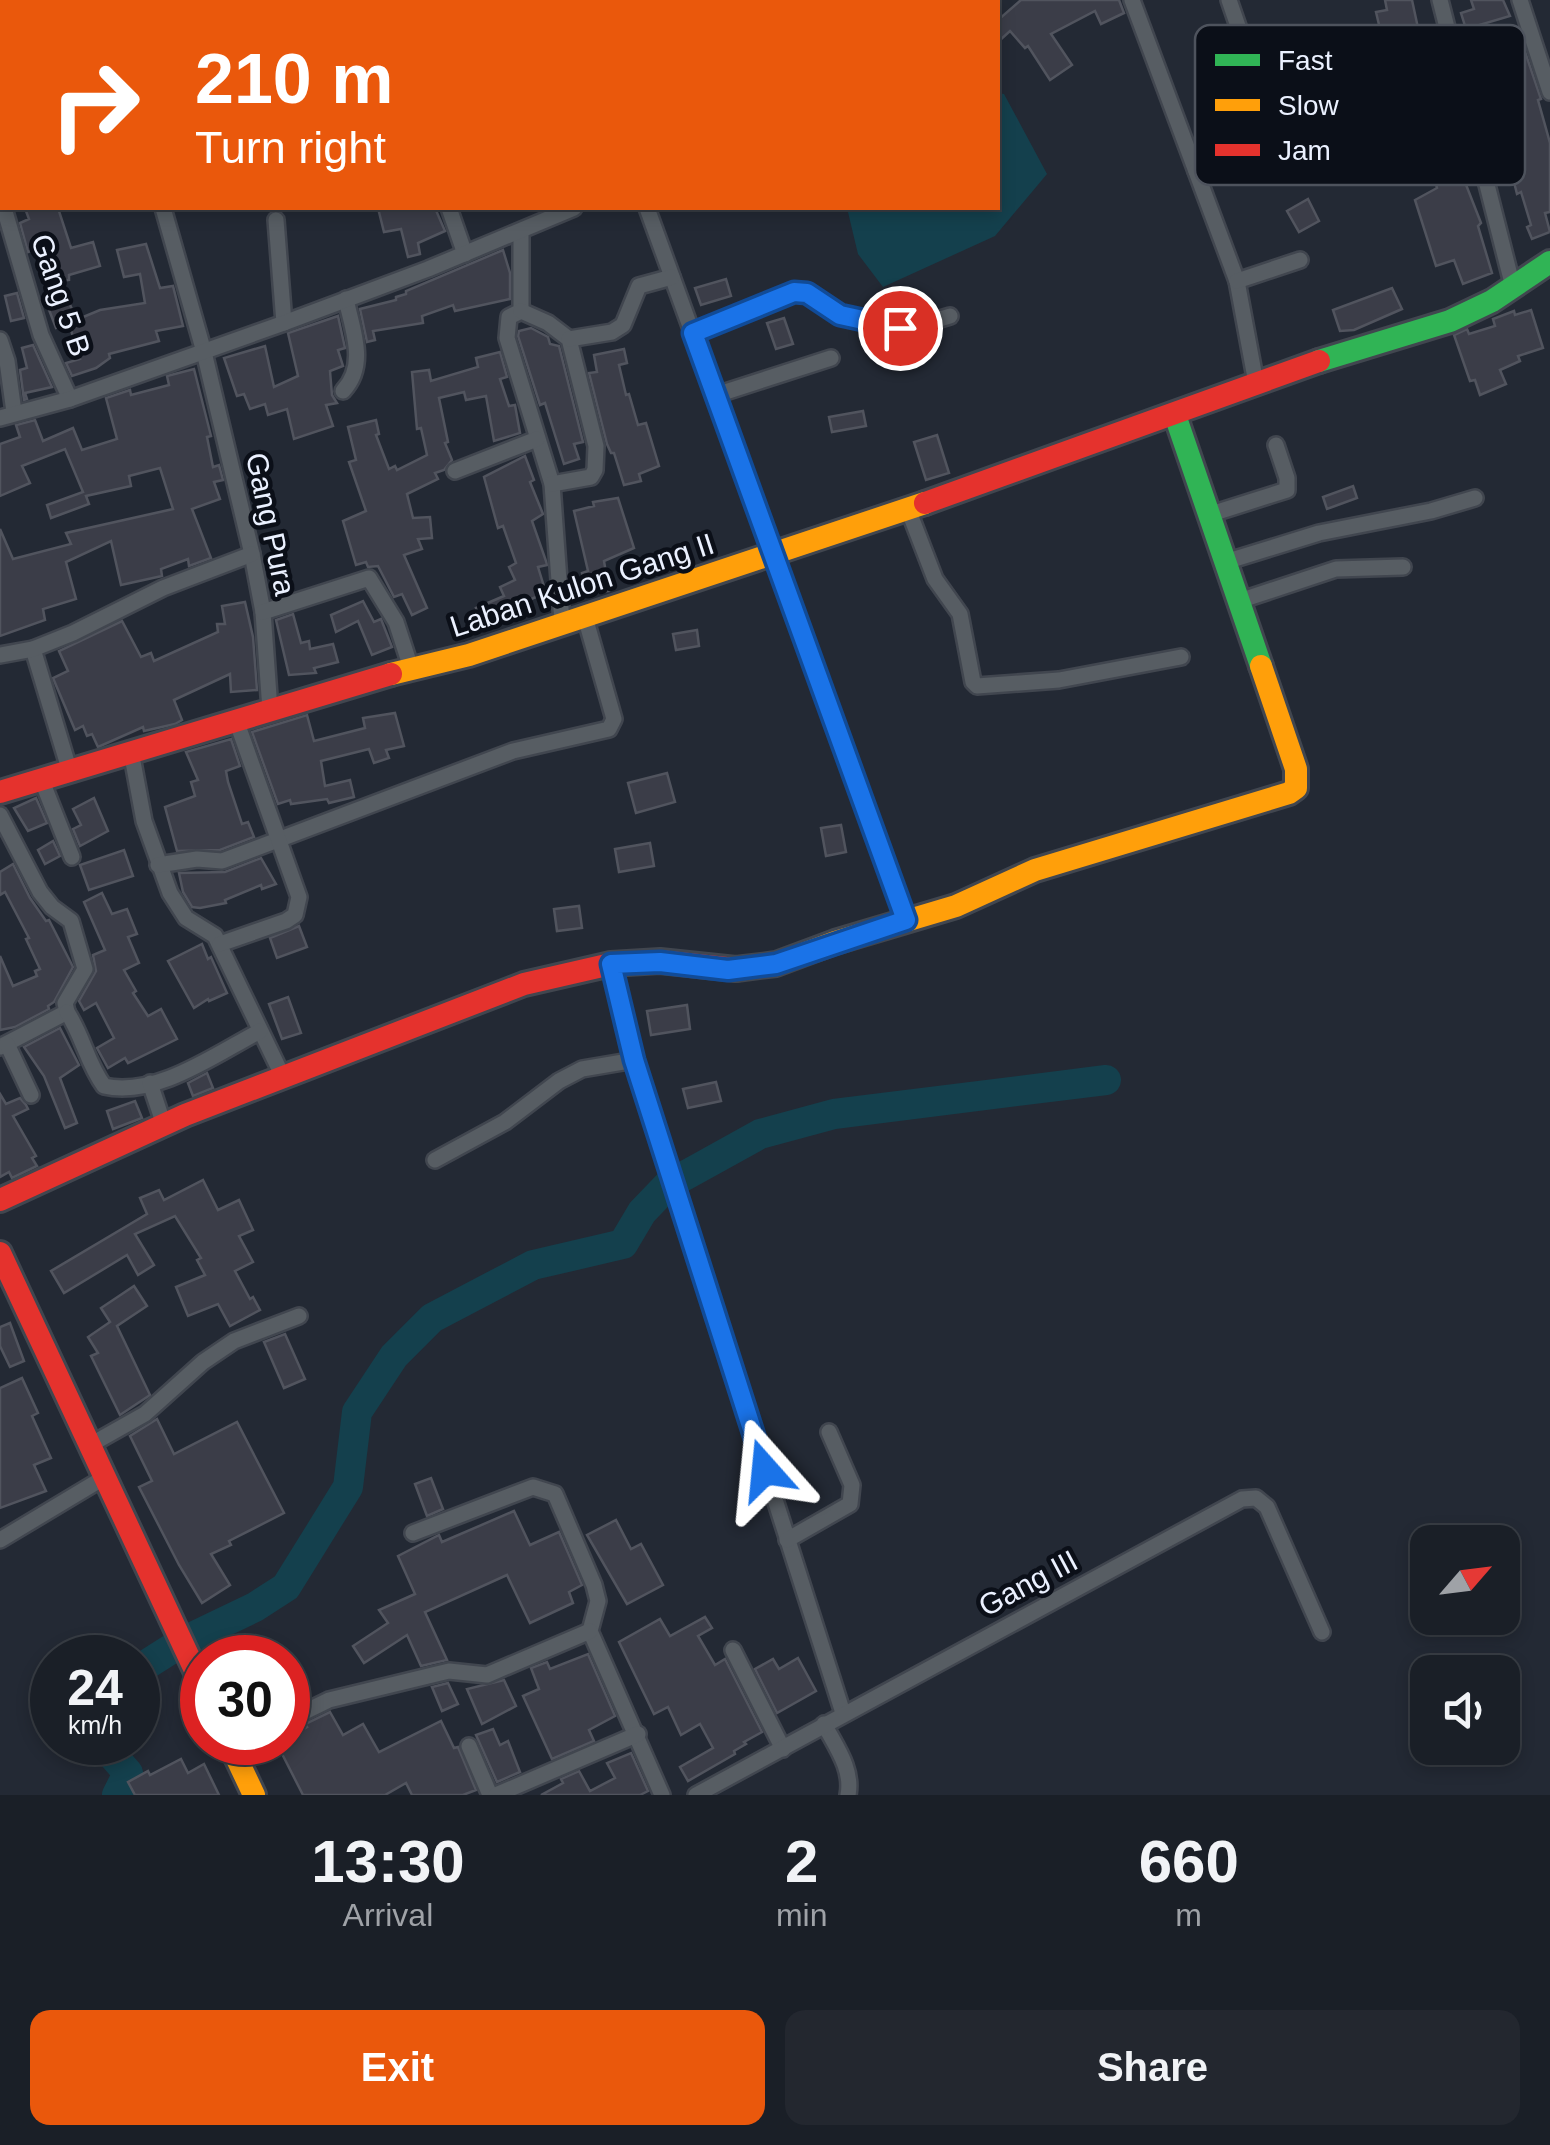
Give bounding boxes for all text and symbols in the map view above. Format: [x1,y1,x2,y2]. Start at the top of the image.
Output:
legend [1195,25,1525,185]
icon: right [30,40,160,170]
text: 210 m [195,40,393,118]
text: Fast [1278,45,1333,76]
text: Slow [1278,90,1339,121]
text: Turn right [195,122,386,173]
text: Jam [1278,135,1331,166]
street label: Gang 5 B [25,230,97,360]
pin [858,286,943,371]
icon: arrive [873,301,928,356]
street label: Gang Pura [240,450,302,599]
street label: Laban Kulon Gang II [446,527,718,643]
position arrow [713,1418,817,1522]
north arrow [1410,1525,1520,1635]
map controls [1410,1525,1520,1765]
street label: Gang III [973,1543,1083,1623]
speed limit sign: 30 [180,1635,310,1765]
button: sound [1410,1655,1520,1765]
text: 24 [67,1660,123,1716]
text: km/h [68,1711,122,1739]
text: 13:30 [311,1828,465,1895]
text: 2 [785,1828,818,1895]
text: 660 [1139,1828,1239,1895]
text: Arrival [343,1897,433,1933]
text: min [776,1897,827,1933]
text: m [1175,1897,1202,1933]
button: Exit [30,2010,765,2125]
button: Share [785,2010,1520,2125]

